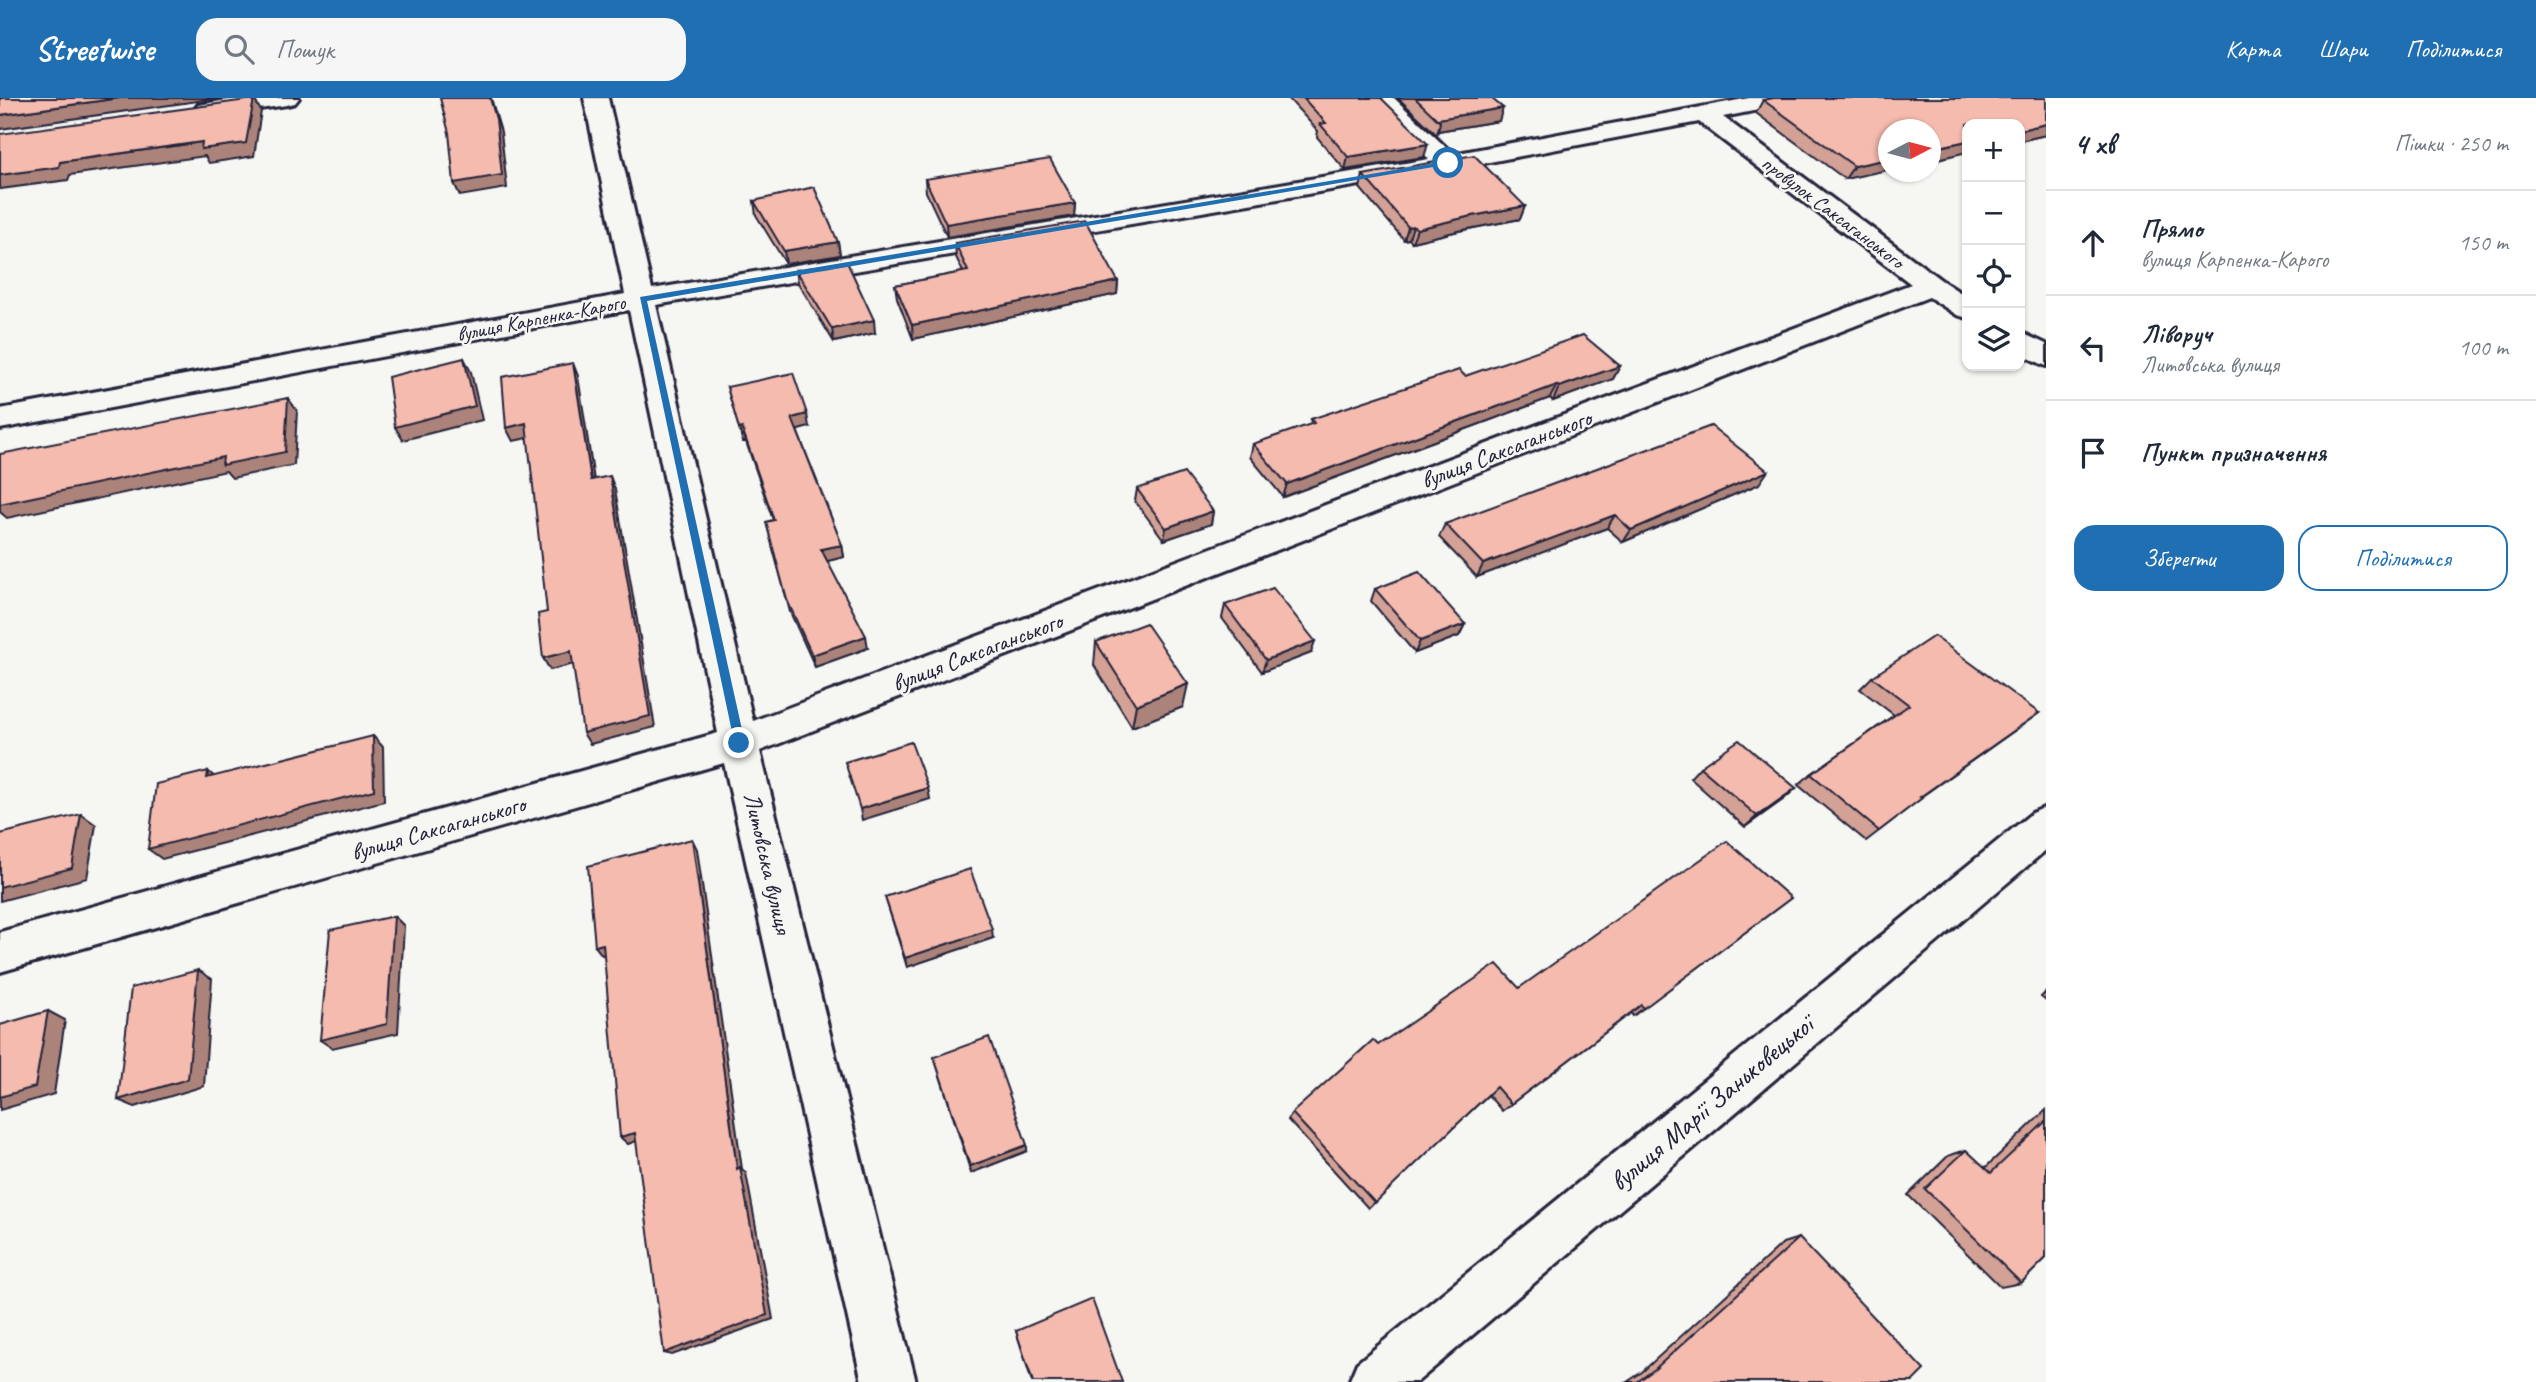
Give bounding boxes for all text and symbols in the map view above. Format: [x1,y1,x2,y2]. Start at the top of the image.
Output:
search box [196,18,686,81]
text: Streetwise [35,28,154,70]
icon: search [220,30,258,68]
text: Пошук [276,33,334,66]
text: Карта [2225,34,2280,64]
text: Шари [2318,34,2368,64]
text: Поділитися [2406,34,2501,64]
north arrow [1878,119,1941,182]
map controls [1962,119,2025,371]
button: + [1962,119,2025,182]
text: 4 хв [2074,125,2115,163]
text: Пішки · 250 m [2394,129,2508,158]
route start [1432,147,1463,178]
street label: провулок Саксаганського [1756,150,1912,276]
button: − [1962,182,2025,245]
text: Прямо [2141,212,2203,245]
icon: ahead [2074,224,2112,262]
text: 150 m [2459,228,2508,257]
button: locate [1962,245,2025,308]
text: вулиця Карпенка-Карого [2141,245,2328,274]
street label: вулиця Карпенка-Карого [455,289,629,347]
button: layers [1962,308,2025,371]
text: Ліворуч [2141,317,2212,350]
icon: left [2074,329,2112,367]
text: 100 m [2459,333,2508,362]
text: Литовська вулиця [2141,350,2279,379]
street label: вулиця Саксаганського [1417,402,1598,495]
icon: arrive [2074,434,2112,472]
text: Пункт призначення [2141,436,2326,469]
button: Зберегти [2074,525,2284,591]
button: Поділитися [2298,525,2508,591]
street label: вулиця Саксаганського [888,605,1069,698]
route end [723,727,754,758]
street label: вулиця Саксаганського [347,788,531,867]
street label: Литовська вулиця [737,789,799,938]
street label: вулиця Марії Заньковецької [1602,1004,1824,1198]

